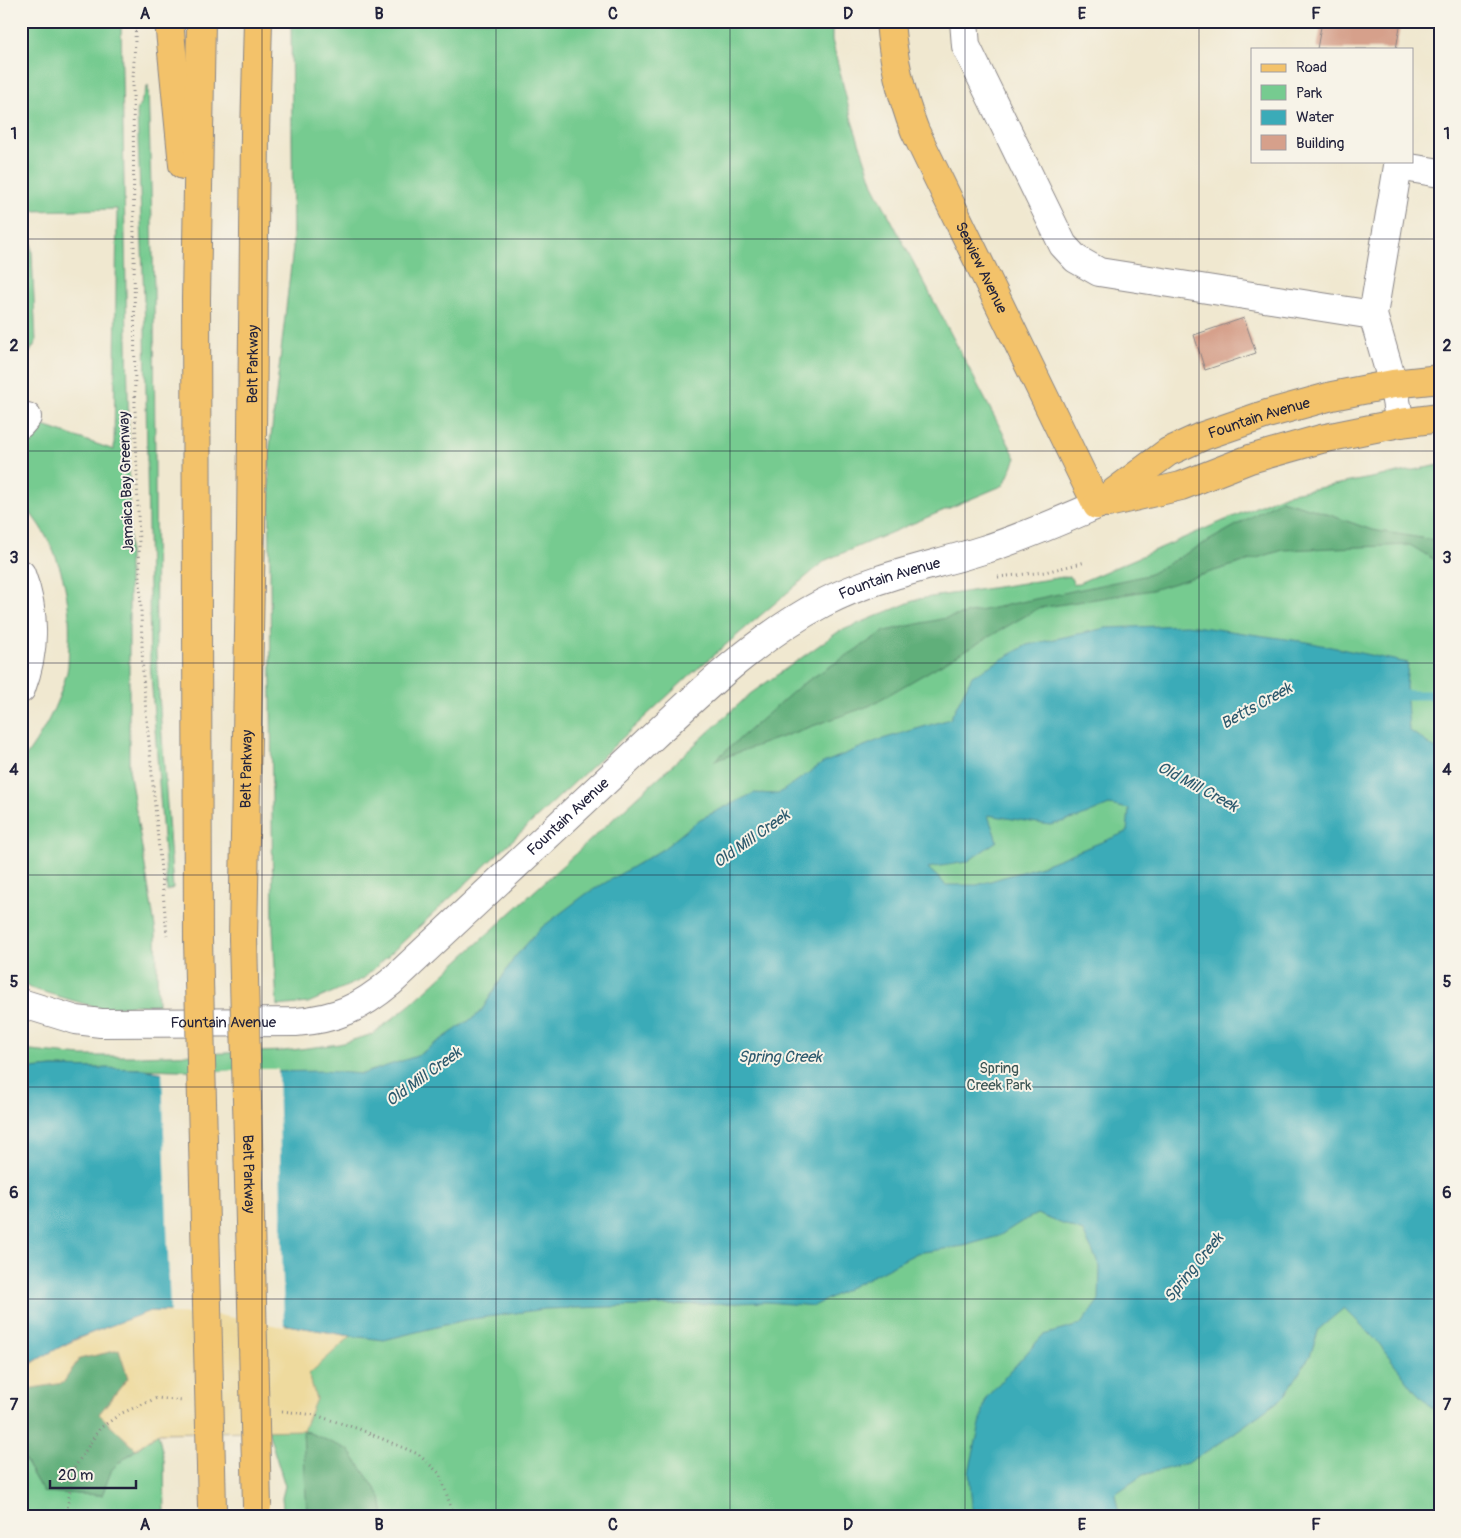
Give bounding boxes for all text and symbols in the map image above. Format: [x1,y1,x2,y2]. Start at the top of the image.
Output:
text: A [140,4,151,24]
text: B [374,4,384,24]
text: C [608,4,618,24]
text: D [843,4,853,24]
text: E [1078,4,1087,24]
text: F [1311,4,1321,24]
legend [1251,48,1414,162]
text: Road [1296,58,1327,77]
text: Park [1296,84,1323,103]
text: Water [1296,108,1335,127]
text: 1 [11,124,17,144]
text: 1 [1444,124,1450,144]
text: Building [1296,134,1344,153]
street label: Seaview Avenue [951,219,1012,317]
street label: Belt Parkway [243,324,263,403]
text: 2 [10,336,19,356]
text: 2 [1443,336,1452,356]
street label: Fountain Avenue [1206,393,1313,443]
street label: Jamaica Bay Greenway [115,410,138,553]
text: 3 [10,548,19,568]
text: 3 [1443,548,1452,568]
street label: Fountain Avenue [836,553,943,604]
water label: Betts Creek [1217,678,1297,734]
street label: Belt Parkway [237,729,257,809]
water label: Old Mill Creek [1154,757,1242,817]
text: 4 [9,760,19,780]
text: 4 [1442,760,1452,780]
street label: Fountain Avenue [523,773,614,860]
water label: Old Mill Creek [710,805,795,872]
text: 5 [10,972,19,992]
text: 5 [1443,972,1452,992]
street label: Fountain Avenue [170,1013,277,1033]
water label: Old Mill Creek [382,1042,466,1111]
water label: Spring Creek [738,1047,823,1067]
park label: Spring Creek Park [967,1059,1032,1095]
street label: Belt Parkway [238,1134,259,1214]
text: 6 [9,1183,19,1203]
text: 6 [1442,1183,1452,1203]
water label: Spring Creek [1160,1228,1229,1306]
text: 7 [10,1395,19,1415]
text: 7 [1443,1395,1452,1415]
scale bar [50,1458,136,1490]
text: 20 m [58,1466,93,1485]
text: A [140,1515,151,1535]
text: B [374,1515,384,1535]
text: C [608,1515,618,1535]
text: D [843,1515,853,1535]
text: E [1078,1515,1087,1535]
text: F [1311,1515,1321,1535]

